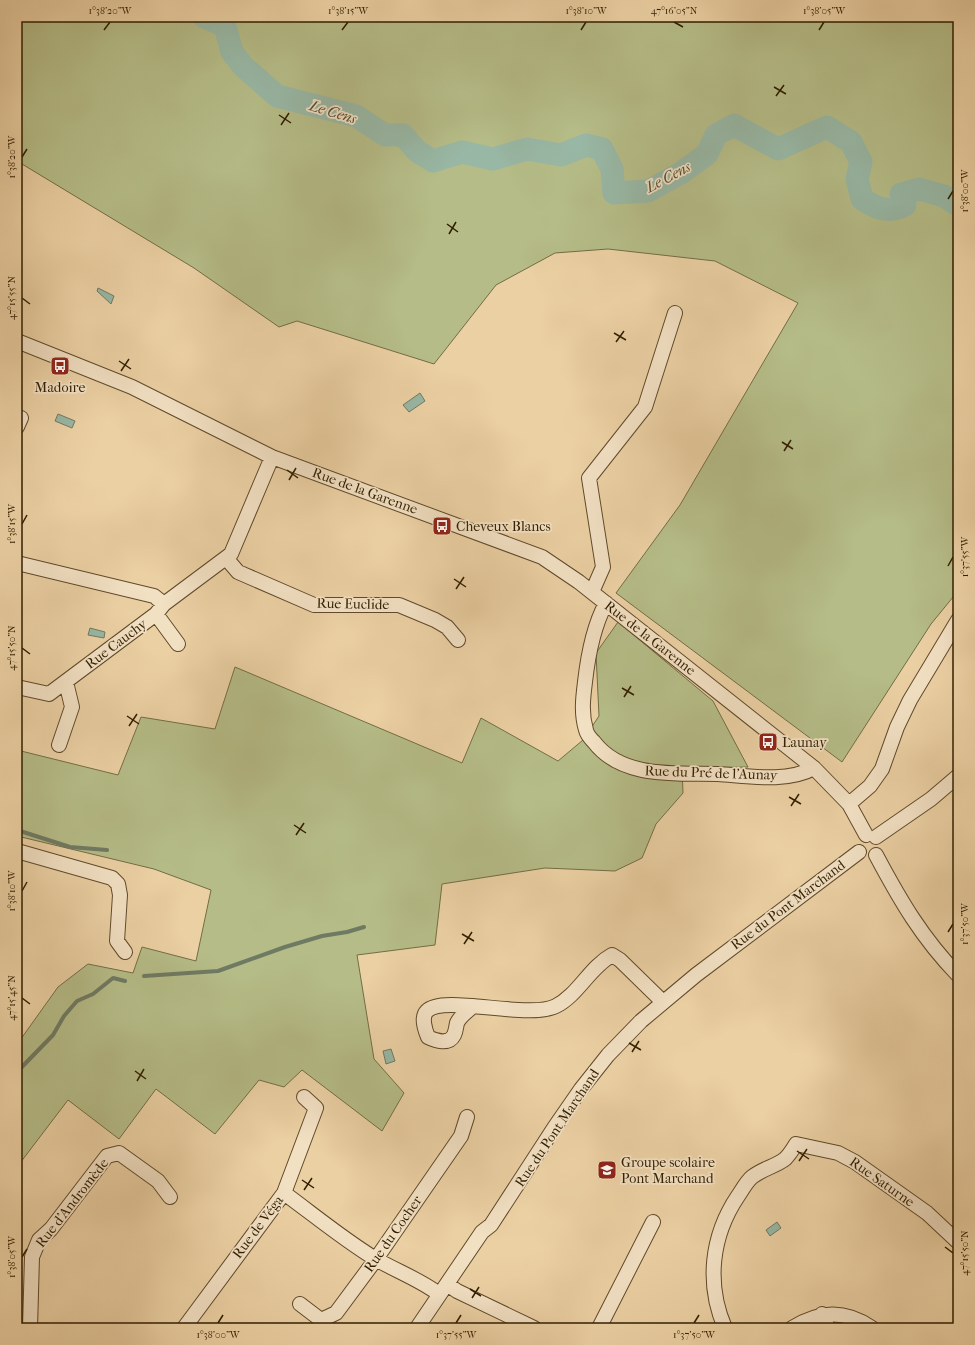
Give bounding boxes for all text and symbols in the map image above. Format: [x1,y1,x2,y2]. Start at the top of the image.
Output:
text: 1°38'20"W [89,5,133,17]
text: 1°38'15"W [328,5,369,17]
text: 1°38'10"W [565,5,608,17]
text: 47°16'05"N [651,5,698,17]
text: 1°38'05"W [803,5,846,17]
water label: Le Cens [306,96,359,128]
text: 1°38'20"W [6,134,18,178]
water label: Le Cens [642,158,694,197]
text: 1°38'00"W [959,168,971,213]
text: 47°15'55"N [6,276,18,320]
bus stop icon: Madoire [49,355,71,377]
place label: Madoire [35,379,85,396]
street label: Rue de la Garenne [310,464,420,518]
text: 1°38'15"W [6,503,18,544]
bus stop icon: Cheveux Blancs [431,515,453,537]
place label: Cheveux Blancs [456,518,551,535]
text: 1°37'55"W [959,536,971,577]
street label: Rue Euclide [316,595,390,613]
street label: Rue de la Garenne [601,597,699,679]
street label: Rue Cauchy [82,615,150,673]
text: 47°15'50"N [6,625,18,671]
bus stop icon: Launay [757,731,779,753]
place label: Launay [782,734,827,751]
street label: Rue du Pré de l'Aunay [644,762,778,784]
street label: Rue du Pont Marchand [727,856,849,954]
text: 1°38'10"W [6,869,18,912]
text: 1°37'50"W [959,902,971,945]
text: 47°15'45"N [6,975,18,1021]
street label: Rue du Pont Marchand [511,1065,603,1190]
street label: Rue Saturne [846,1153,918,1211]
place label: Groupe scolaire Pont Marchand [621,1154,715,1187]
street label: Rue d'Andromède [32,1155,112,1251]
school or university icon: Groupe scolaire Pont Marchand [596,1159,618,1181]
street label: Rue de Véga [229,1192,288,1262]
street label: Rue du Cocher [360,1192,426,1276]
text: 47°15'50"N [959,1230,971,1276]
text: 1°38'05"W [6,1235,18,1278]
text: 1°38'00"W [196,1329,241,1341]
text: 1°37'55"W [436,1329,477,1341]
text: 1°37'50"W [673,1329,716,1341]

